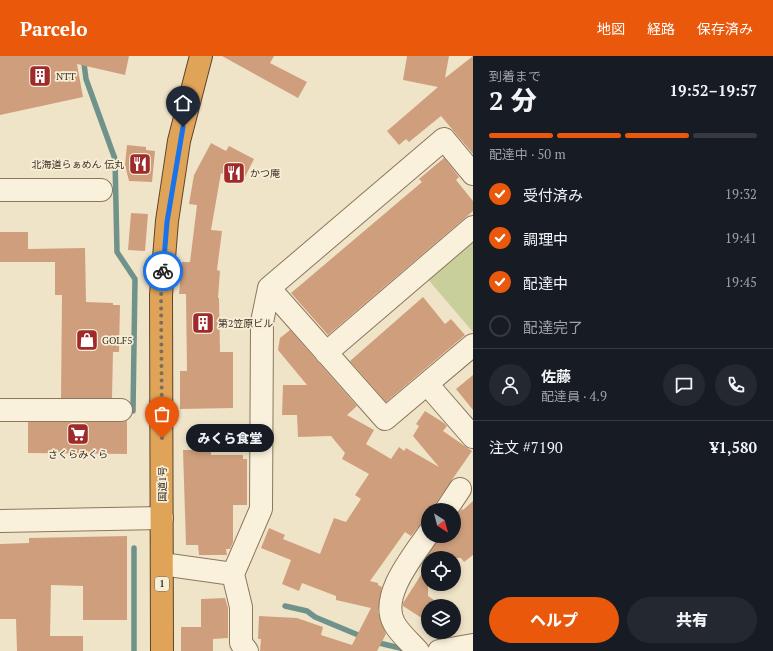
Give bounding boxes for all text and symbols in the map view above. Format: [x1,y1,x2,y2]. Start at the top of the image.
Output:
text: Parcelo [20,16,88,41]
text: 地図 [597,19,625,38]
text: 経路 [647,19,675,38]
text: 保存済み [697,19,753,38]
building icon: NTT [27,63,53,89]
text: 到着まで [489,67,541,85]
place label: NTT [56,70,76,83]
text: 19:52–19:57 [670,80,757,100]
text: 2 分 [489,83,537,117]
pin [166,86,200,127]
icon: home [172,92,194,114]
text: 配達中 · 50 m [489,145,566,163]
restaurant icon: 北海道らぁめん 伝丸 [127,151,153,177]
place label: 北海道らぁめん 伝丸 [32,158,124,171]
restaurant icon: かつ庵 [221,160,247,186]
place label: かつ庵 [250,167,280,180]
icon: check [489,183,511,205]
text: 受付済み [523,185,583,205]
text: 19:32 [725,185,757,203]
icon: check [489,227,511,249]
text: 調理中 [523,229,568,249]
text: 19:41 [725,229,757,247]
courier [143,251,183,291]
icon: bike [152,260,174,282]
icon: check [489,271,511,293]
text: 配達中 [523,273,568,293]
text: 19:45 [725,273,757,291]
building icon: 第2笠原ビル [190,310,216,336]
place label: 第2笠原ビル [218,317,273,330]
text: 配達完了 [523,317,583,337]
shop icon: GOLF5 [74,327,100,353]
place label: GOLF5 [102,334,133,347]
button: person [489,364,531,406]
button: chat [663,364,705,406]
button: phone [715,364,757,406]
text: 佐藤 [541,366,571,386]
text: 配達員 · 4.9 [541,387,607,405]
pin [145,397,179,438]
icon: bag [151,403,173,425]
supermarket icon: さくらみくら [65,421,91,447]
callout: みくら食堂 [186,424,274,452]
text: みくら食堂 [197,429,263,447]
text: 注文 #7190 [489,437,563,457]
text: ¥1,580 [710,437,757,457]
place label: さくらみくら [48,448,108,461]
street label: 国道1号 [156,466,169,502]
north arrow [421,503,461,543]
map controls [421,503,461,639]
button: locate [421,551,461,591]
road number: 1 [155,577,169,591]
button: ヘルプ [489,597,619,643]
button: 共有 [627,597,757,643]
button: layers [421,599,461,639]

